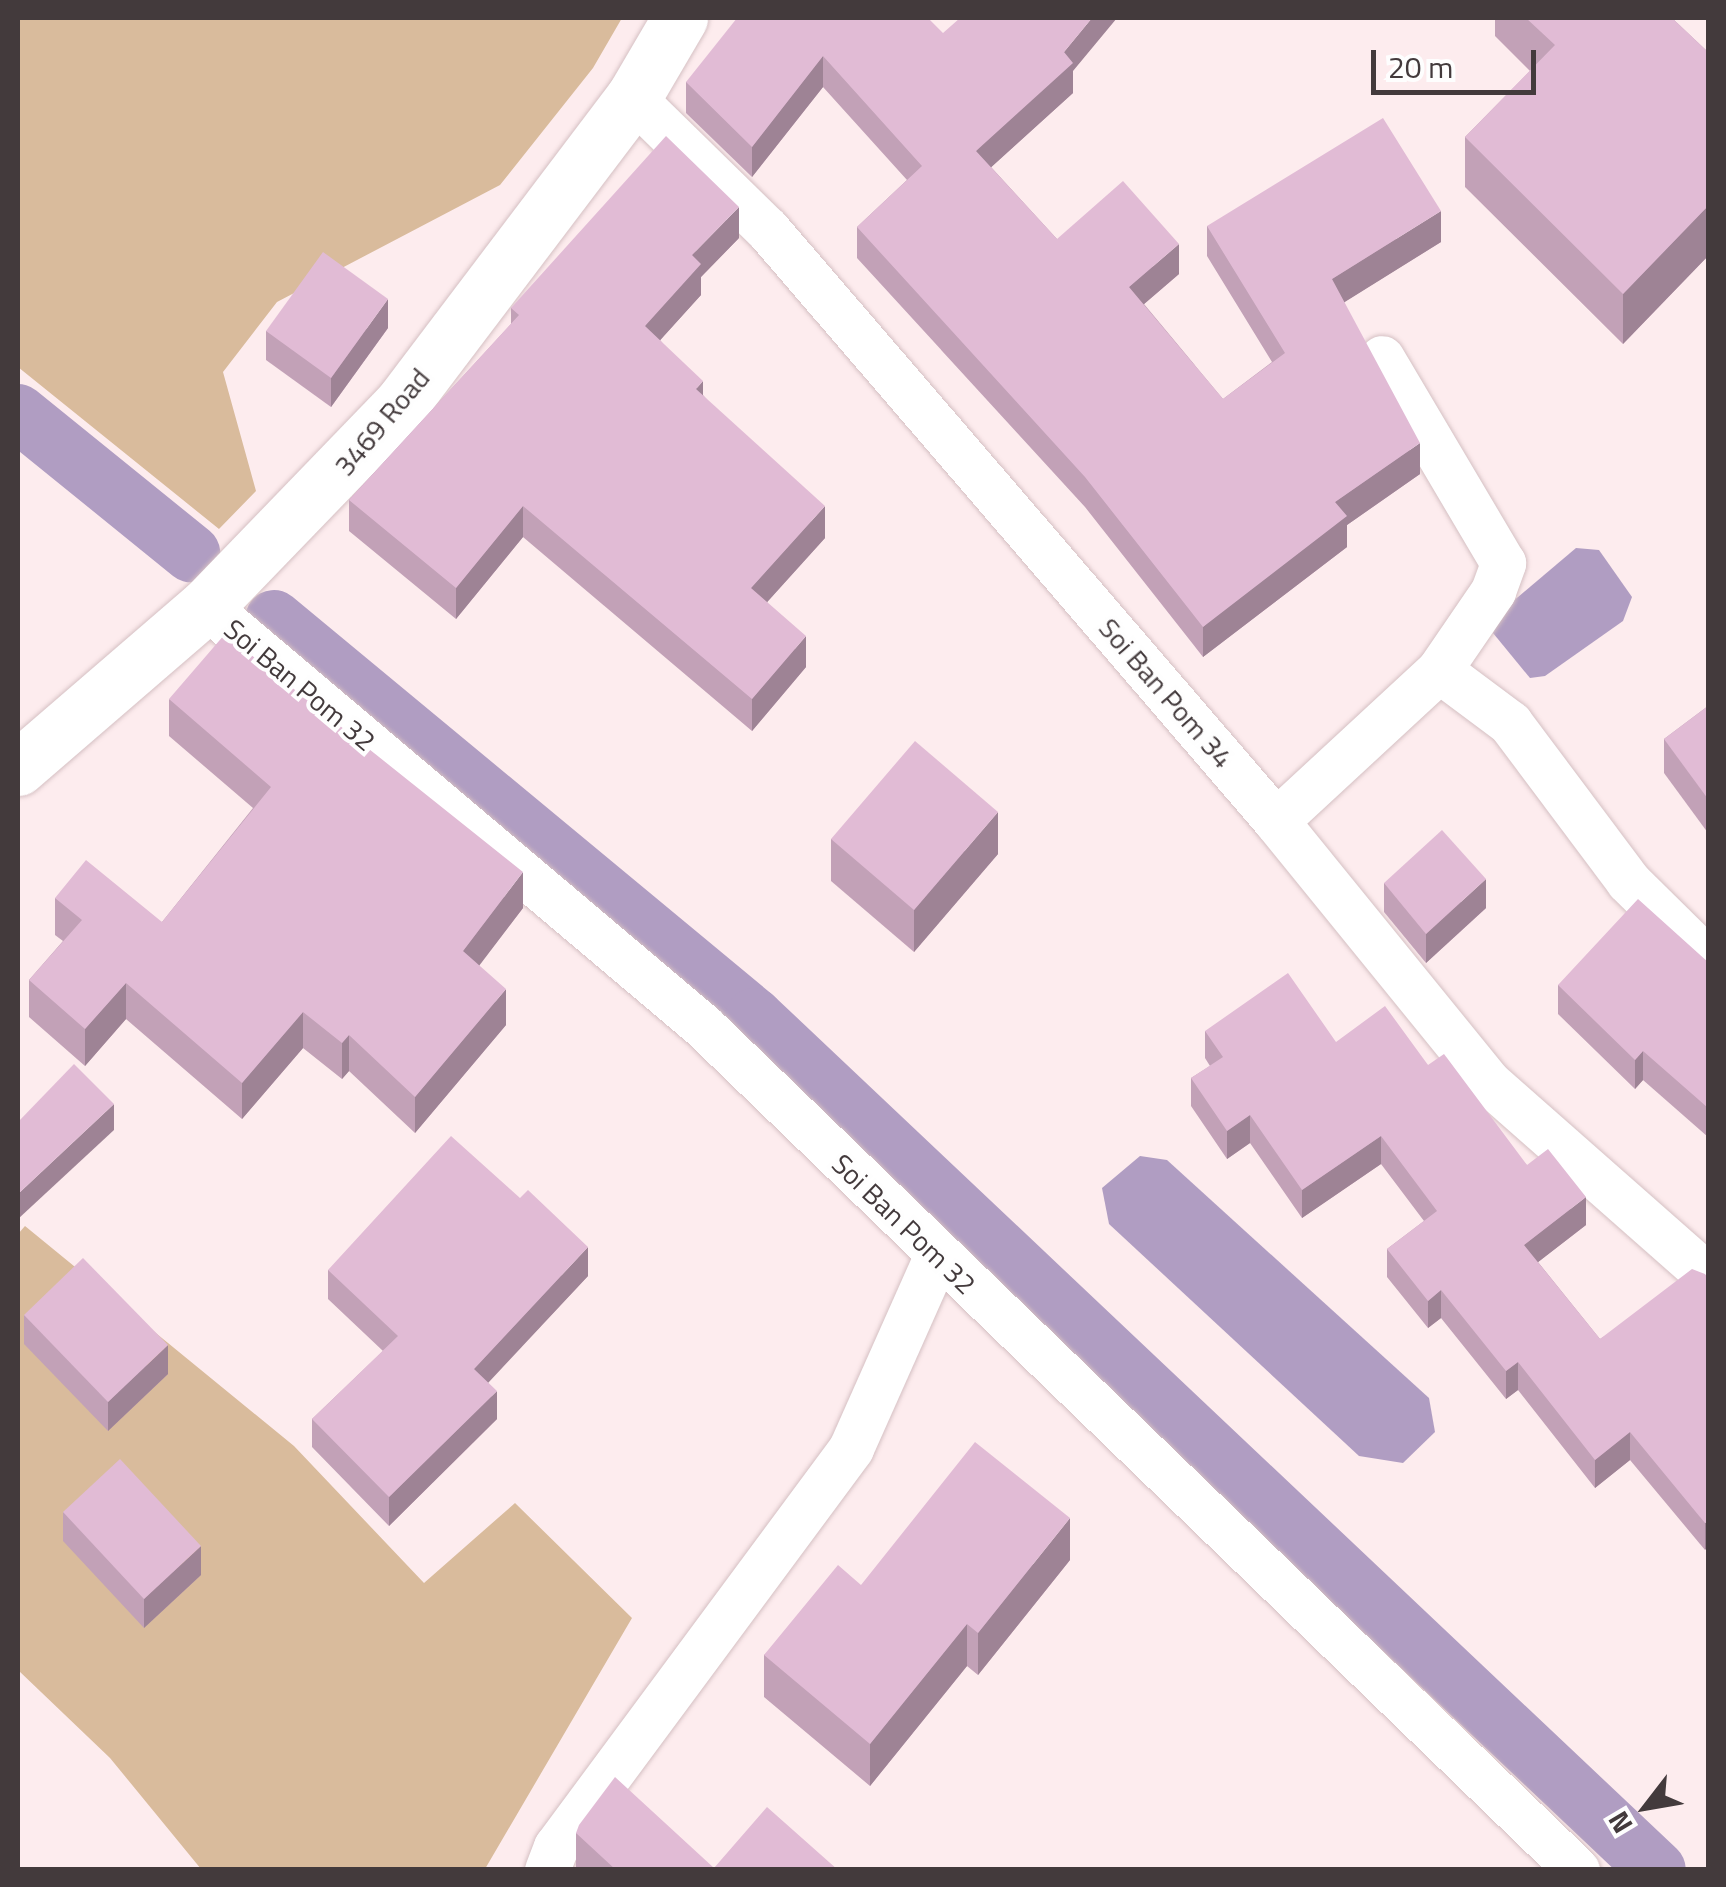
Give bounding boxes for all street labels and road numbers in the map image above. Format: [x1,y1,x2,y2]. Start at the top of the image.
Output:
street label: 3469 Road [328,362,436,482]
street label: Soi Ban Pom 34 [1092,611,1240,775]
street label: Soi Ban Pom 32 [218,612,382,758]
street label: Soi Ban Pom 32 [825,1147,983,1301]

